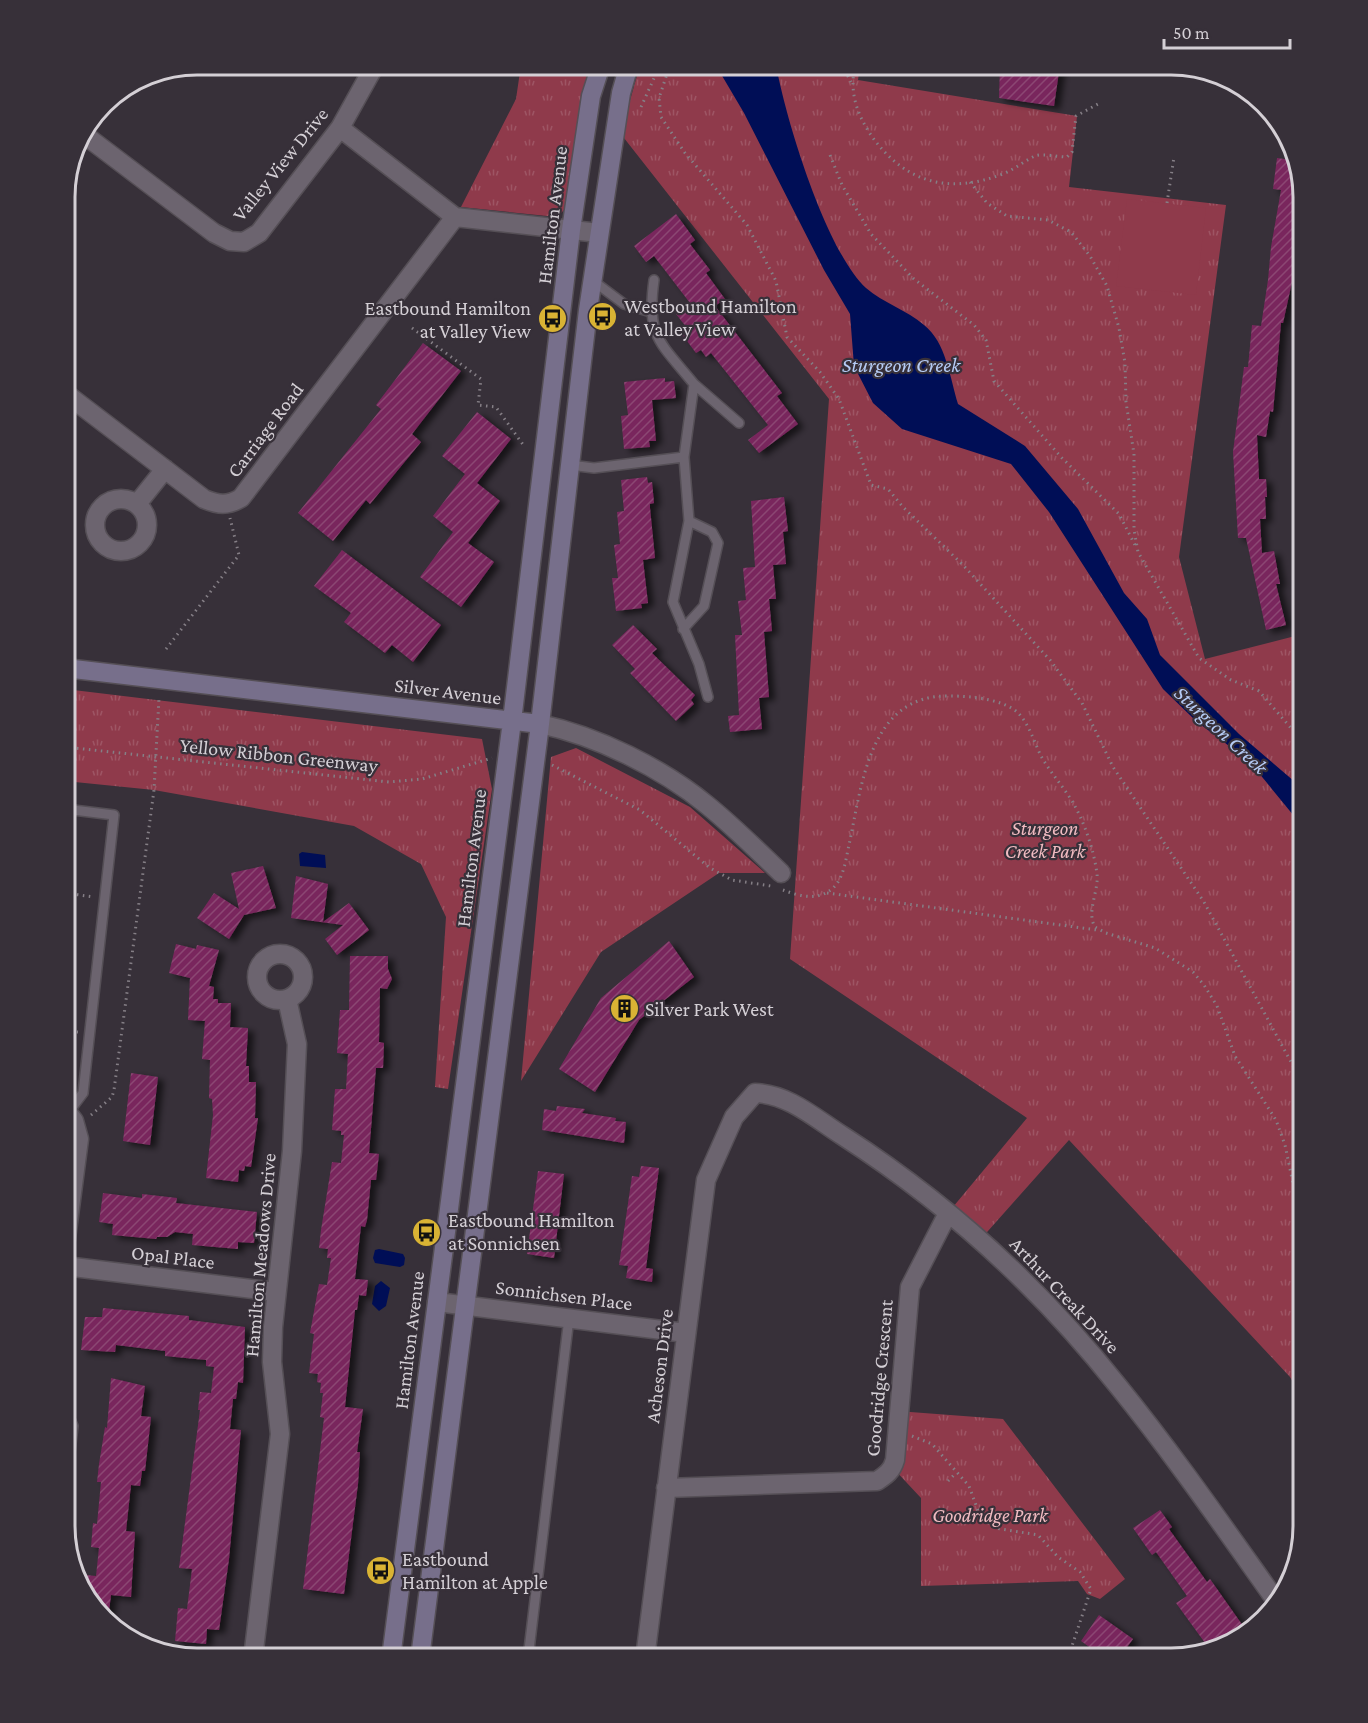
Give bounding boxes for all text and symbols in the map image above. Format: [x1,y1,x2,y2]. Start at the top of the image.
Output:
scale bar [1164,12,1290,50]
text: 50 m [1173,23,1210,43]
street label: Valley View Drive [228,103,333,226]
street label: Hamilton Avenue [533,145,571,285]
place label: Westbound Hamilton at Valley View [624,295,797,341]
place label: Eastbound Hamilton at Valley View [364,297,531,343]
bus stop icon: Westbound Hamilton at Valley View [587,301,619,333]
bus stop icon: Eastbound Hamilton at Valley View [536,303,568,335]
water label: Sturgeon Creek [842,353,961,377]
street label: Carriage Road [222,378,309,482]
street label: Silver Avenue [393,674,503,708]
water label: Sturgeon Creek [1169,681,1273,780]
street label: Yellow Ribbon Greenway [179,734,380,777]
street label: Hamilton Avenue [452,788,490,928]
park label: Sturgeon Creek Park [1005,817,1087,862]
building icon: Silver Park West [608,993,640,1025]
place label: Silver Park West [645,998,774,1020]
street label: Hamilton Meadows Drive [240,1152,280,1358]
place label: Eastbound Hamilton at Sonnichsen [448,1209,615,1254]
bus stop icon: Eastbound Hamilton at Sonnichsen [411,1216,443,1248]
street label: Arthur Creak Drive [1006,1232,1125,1358]
street label: Opal Place [130,1241,216,1274]
street label: Hamilton Avenue [390,1270,428,1410]
street label: Sonnichsen Place [494,1276,634,1314]
street label: Goodridge Crescent [861,1298,898,1457]
street label: Acheson Drive [641,1307,677,1424]
park label: Goodridge Park [932,1504,1049,1527]
place label: Eastbound Hamilton at Apple [402,1548,548,1594]
bus stop icon: Eastbound Hamilton at Apple [365,1555,397,1587]

